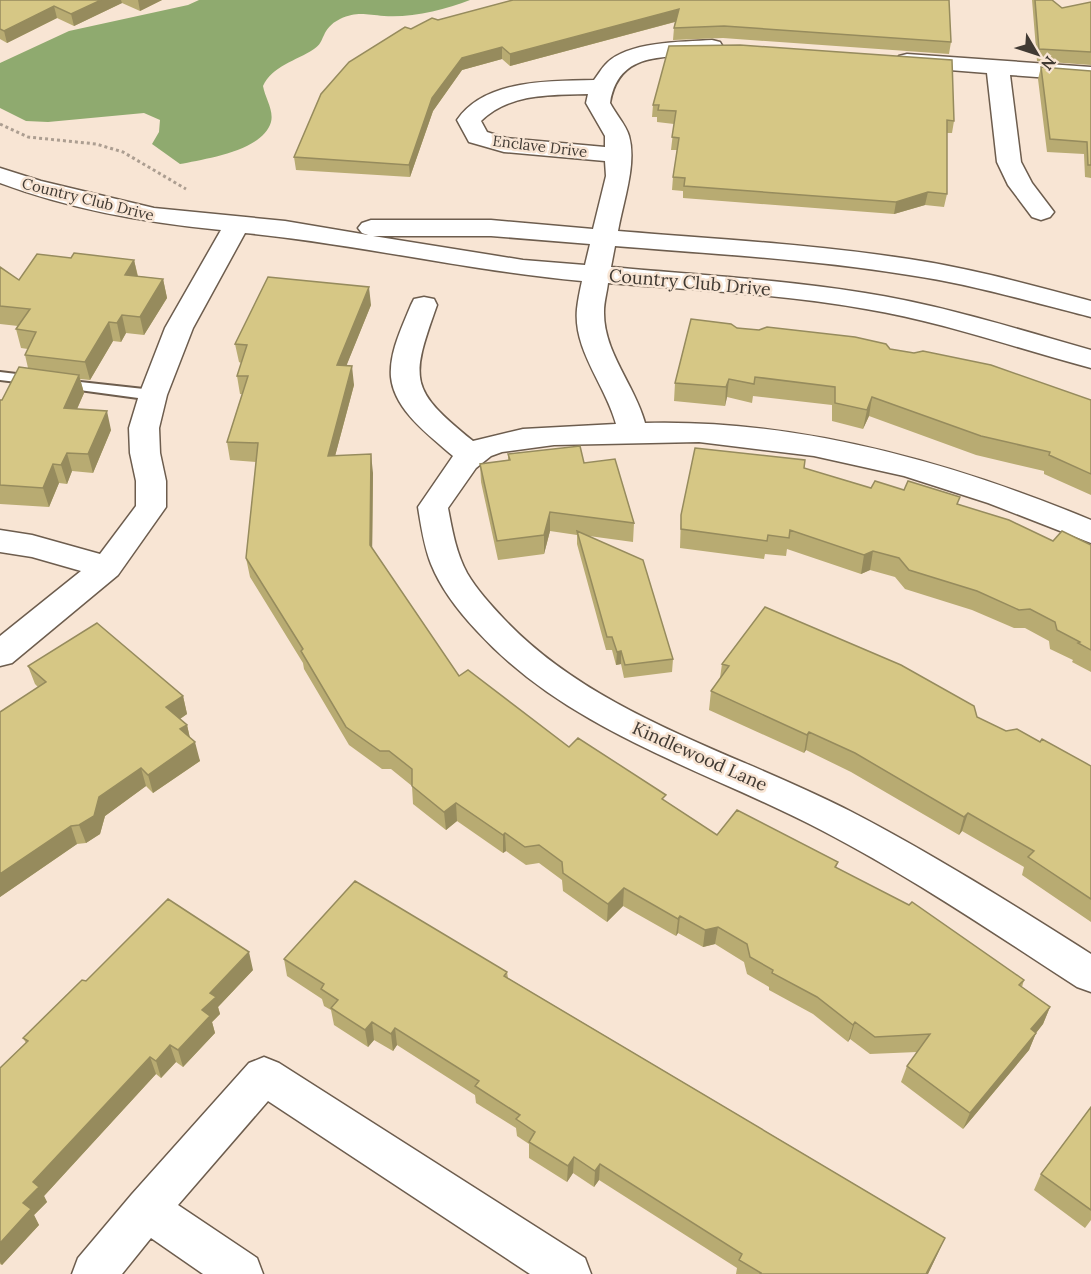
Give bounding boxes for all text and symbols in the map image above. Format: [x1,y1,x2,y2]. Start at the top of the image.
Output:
north arrow [1007,24,1067,84]
text: N [1037,52,1060,75]
street label: Enclave Drive [492,131,588,161]
street label: Country Club Drive [20,173,156,225]
street label: Country Club Drive [608,263,772,301]
street label: Kindlewood Lane [629,716,771,796]

